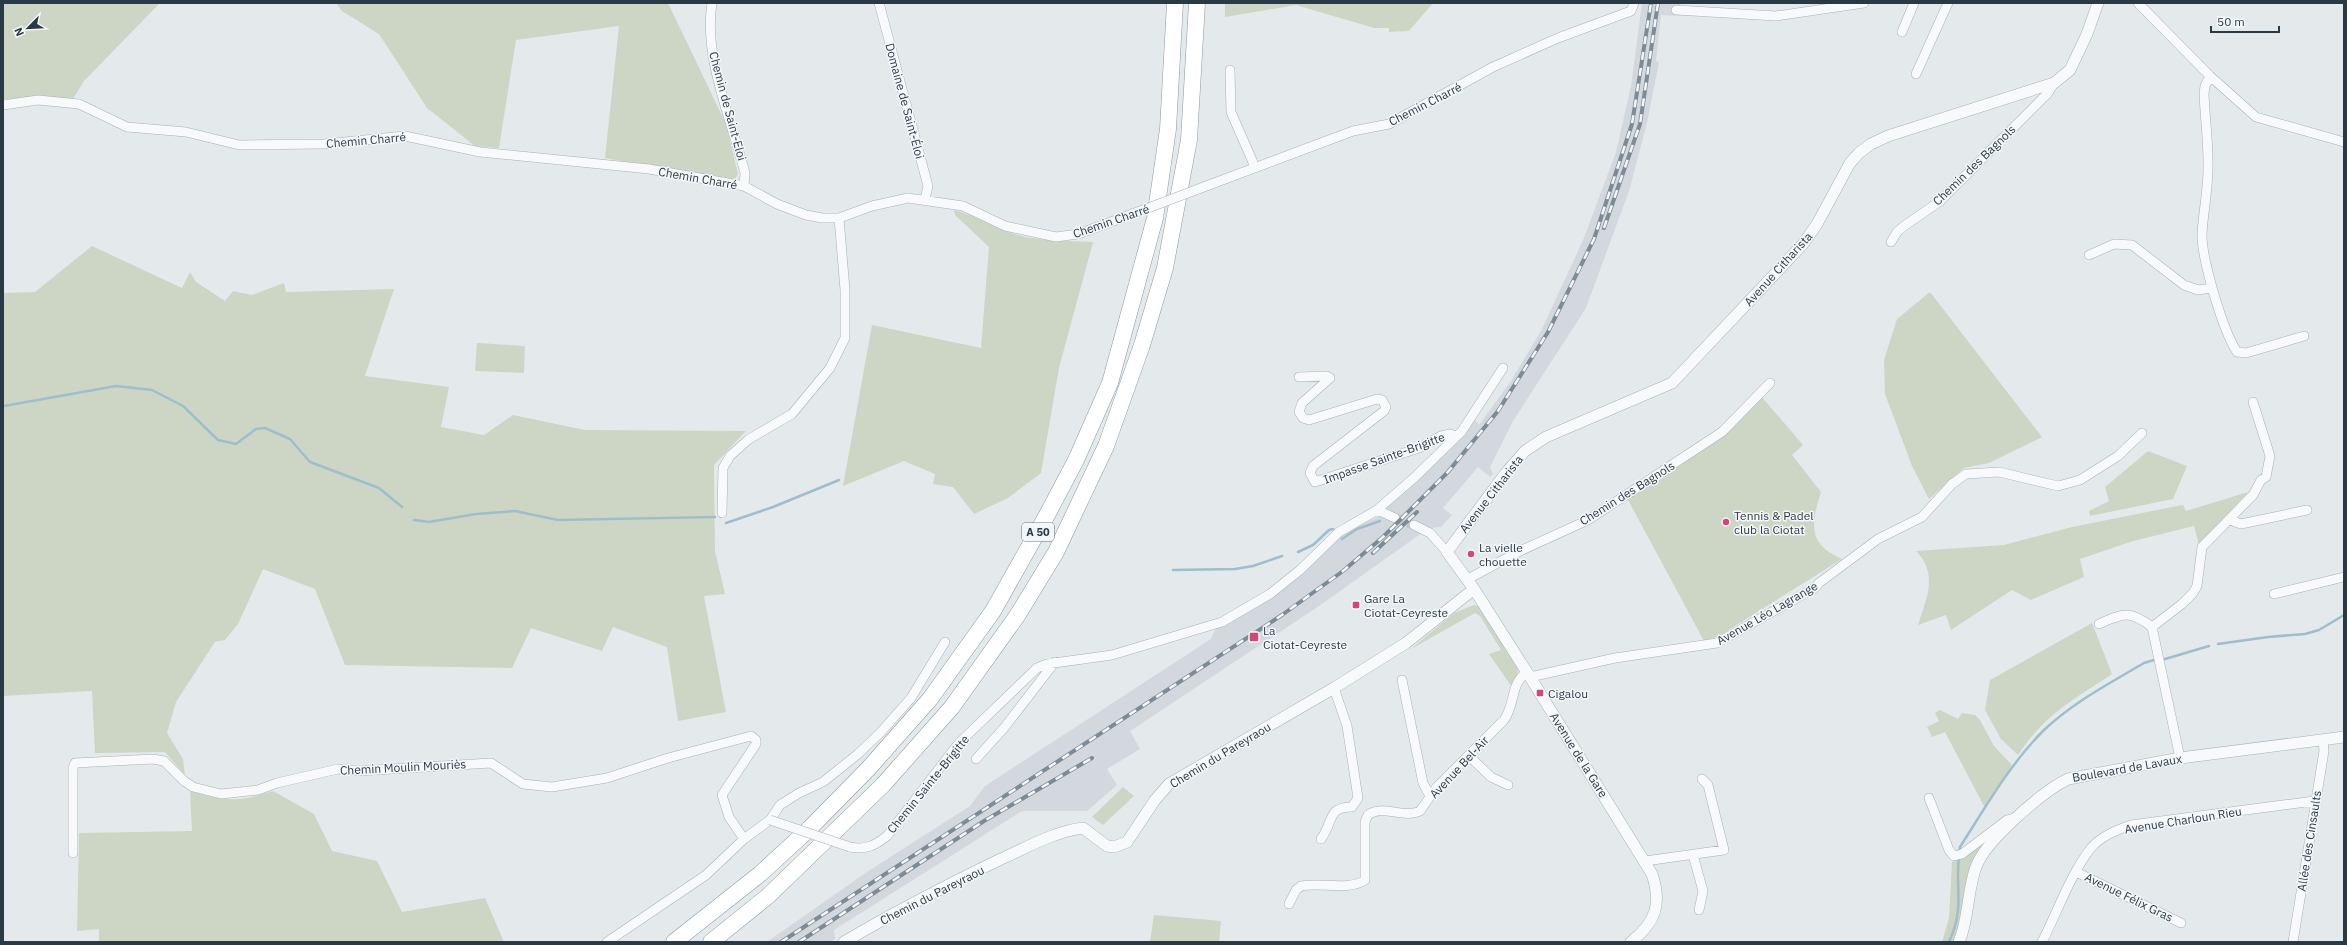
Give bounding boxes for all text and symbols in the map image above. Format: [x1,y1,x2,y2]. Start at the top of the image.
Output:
north arrow [8,8,48,48]
scale bar [2211,8,2279,34]
text: 50 m [2217,14,2245,29]
text: N [11,26,27,39]
street label: Domaine de Saint-Éloi [882,41,928,161]
street label: Chemin de Saint-Eloi [706,50,750,162]
street label: Chemin Charré [1386,79,1464,129]
street label: Chemin des Bagnols [1929,121,2019,208]
street label: Chemin Charré [325,129,407,151]
street label: Chemin Charré [657,164,739,192]
street label: Chemin Charré [1071,201,1152,241]
street label: Avenue Citharista [1741,228,1816,309]
street label: Impasse Sainte-Brigitte [1321,429,1447,487]
street label: Avenue Citharista [1456,452,1526,536]
street label: Chemin des Bagnols [1577,458,1678,528]
place label: Tennis & Padel club la Ciotat [1734,508,1814,537]
marker: Tennis & Padel club la Ciotat [1721,517,1731,527]
road number: A 50 [1022,523,1054,541]
place label: La vielle chouette [1479,540,1527,569]
marker: La vielle chouette [1466,549,1476,559]
street label: Avenue Léo Lagrange [1714,578,1821,648]
place label: Gare La Ciotat-Ceyreste [1364,591,1449,620]
marker: Gare La Ciotat-Ceyreste [1351,600,1361,610]
place label: La Ciotat-Ceyreste [1263,623,1348,652]
marker: La Ciotat-Ceyreste [1248,631,1260,643]
place label: Cigalou [1548,686,1588,701]
marker: Cigalou [1535,688,1545,698]
street label: Avenue de la Gare [1547,710,1611,801]
street label: Chemin du Pareyraou [1167,719,1273,791]
street label: Chemin Sainte-Brigitte [884,731,973,836]
street label: Avenue Bel-Air [1426,732,1492,801]
street label: Boulevard de Lavaux [2071,751,2183,785]
street label: Chemin Moulin Mouriès [340,756,467,778]
street label: Allée des Cinsaults [2294,789,2324,893]
street label: Avenue Charloun Rieu [2123,803,2243,837]
street label: Chemin du Pareyraou [877,862,987,928]
street label: Avenue Félix Gras [2083,869,2176,925]

